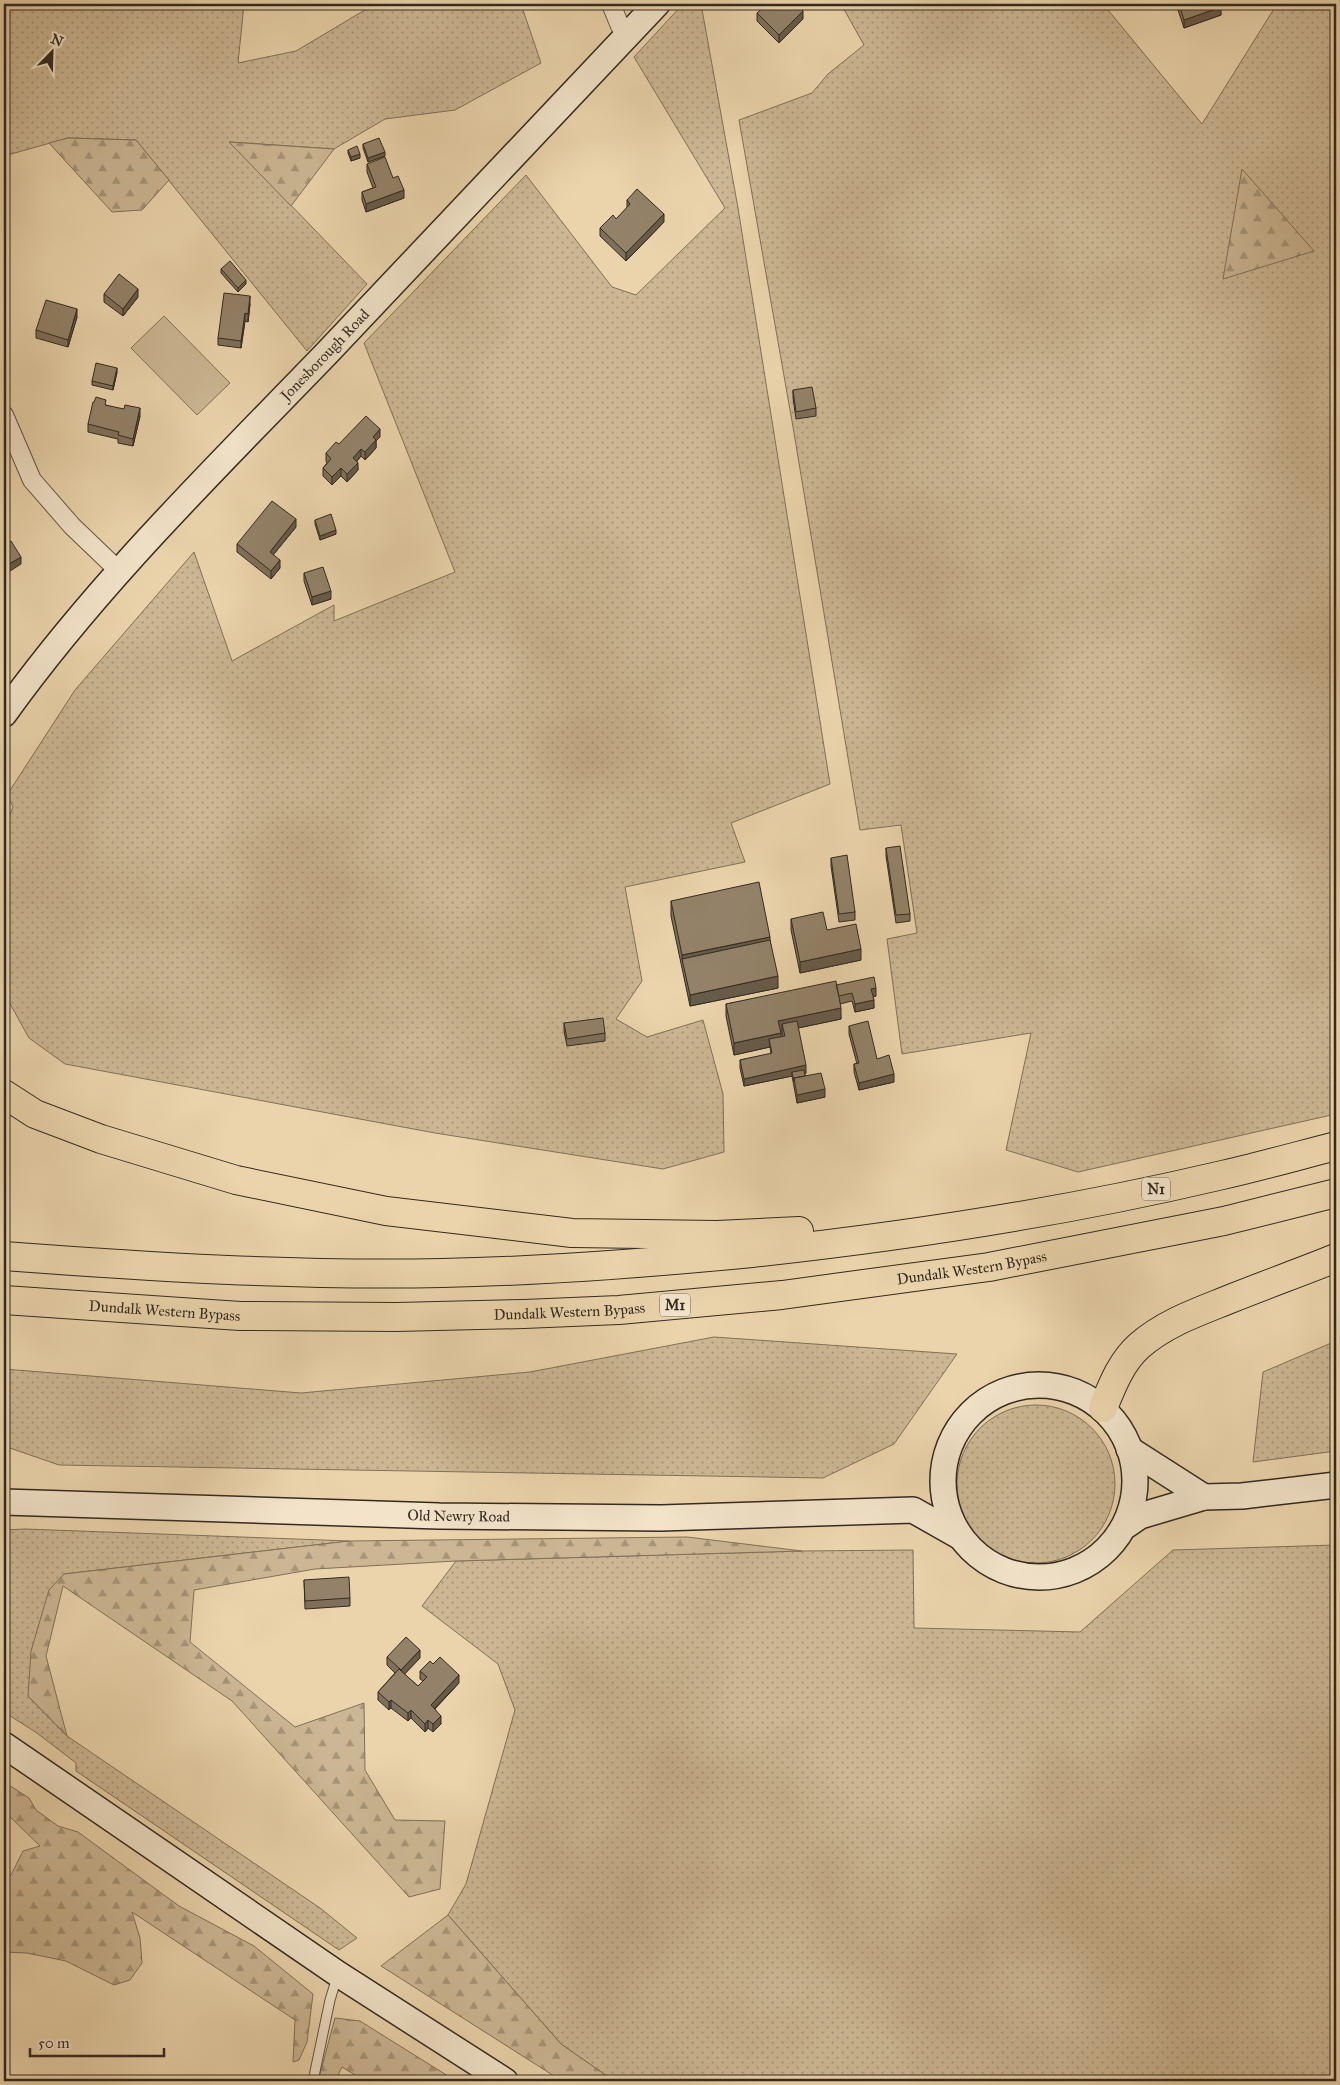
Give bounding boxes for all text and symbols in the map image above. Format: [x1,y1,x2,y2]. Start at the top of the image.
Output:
north arrow [28,28,78,78]
text: N [48,30,66,51]
street label: Jonesborough Road [275,305,373,406]
road number: N1 [1142,1178,1170,1200]
street label: Dundalk Western Bypass [896,1247,1048,1288]
road number: M1 [660,1294,690,1316]
street label: Dundalk Western Bypass [88,1297,241,1325]
street label: Dundalk Western Bypass [493,1299,646,1324]
street label: Old Newry Road [407,1506,511,1526]
scale bar [30,2025,164,2057]
text: 50 m [38,2034,70,2052]

